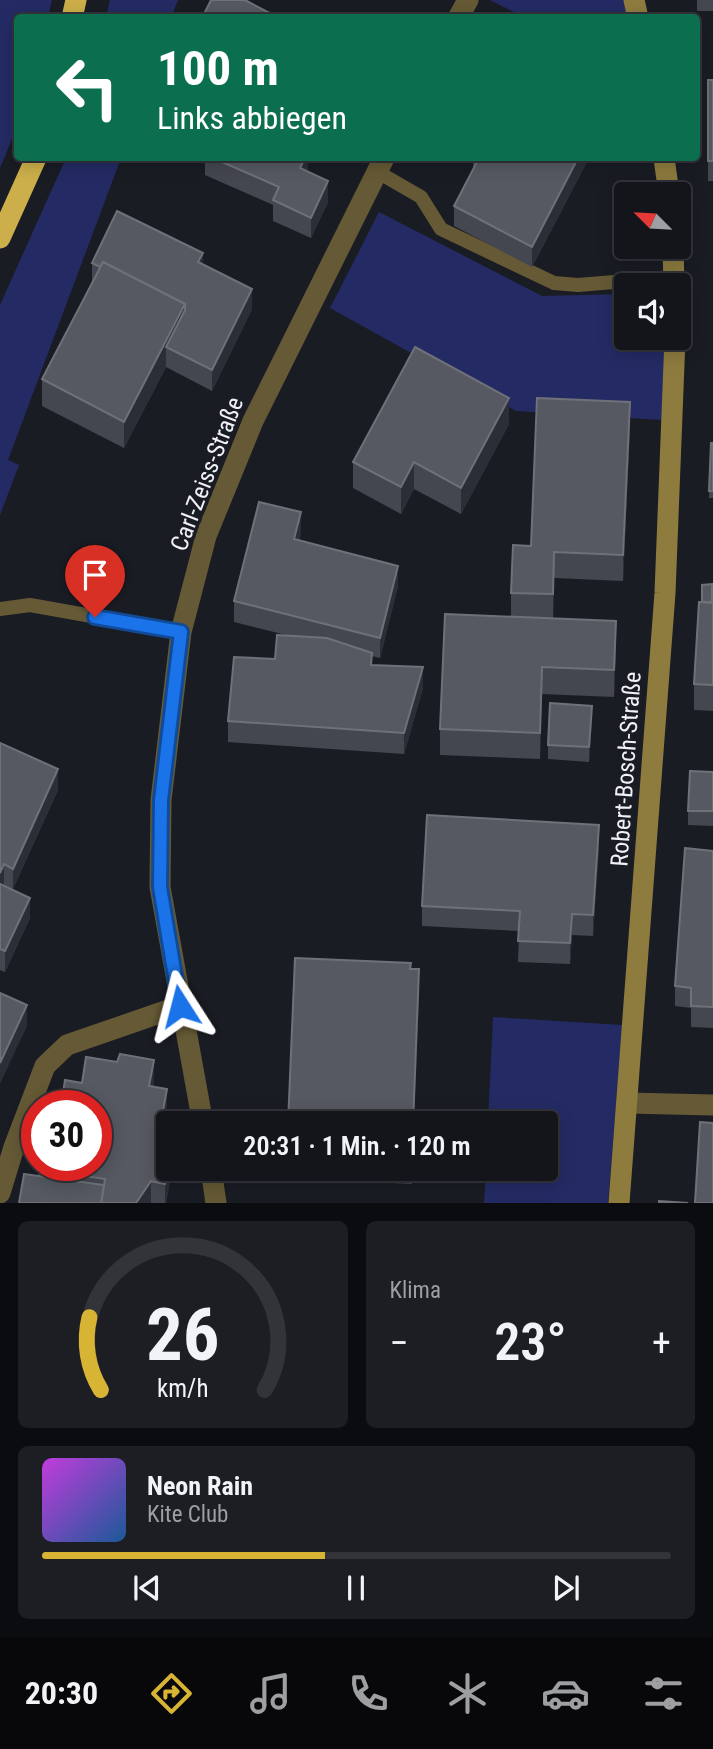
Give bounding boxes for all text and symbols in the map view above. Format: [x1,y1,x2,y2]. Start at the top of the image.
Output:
text: 100 m [157,40,279,97]
icon: left [42,42,133,133]
text: Links abbiegen [157,99,347,137]
north arrow [614,182,691,259]
map controls [614,182,691,350]
button: sound [614,273,691,350]
street label: Carl-Zeiss-Straße [165,393,249,555]
pin [65,545,125,617]
icon: arrive [76,556,114,594]
street label: Robert-Bosch-Straße [605,671,647,867]
position arrow [143,969,217,1043]
speed limit sign: 30 [21,1090,112,1181]
text: 20:31 · 1 Min. · 120 m [243,1131,471,1161]
text: Klima [390,1277,441,1304]
text: 26 [146,1293,220,1379]
text: 23° [494,1312,566,1373]
text: − [390,1321,409,1365]
text: + [652,1321,671,1365]
text: km/h [157,1374,208,1403]
text: Neon Rain [147,1471,253,1501]
text: Kite Club [147,1501,228,1528]
icon: previous [128,1569,166,1607]
icon: pause [337,1569,375,1607]
icon: next [547,1569,585,1607]
icon: directions [147,1669,196,1718]
icon: music [246,1669,295,1718]
icon: phone [344,1669,393,1718]
icon: climate [443,1669,492,1718]
icon: car [541,1669,590,1718]
icon: filters [639,1669,688,1718]
text: 20:30 [25,1674,98,1712]

